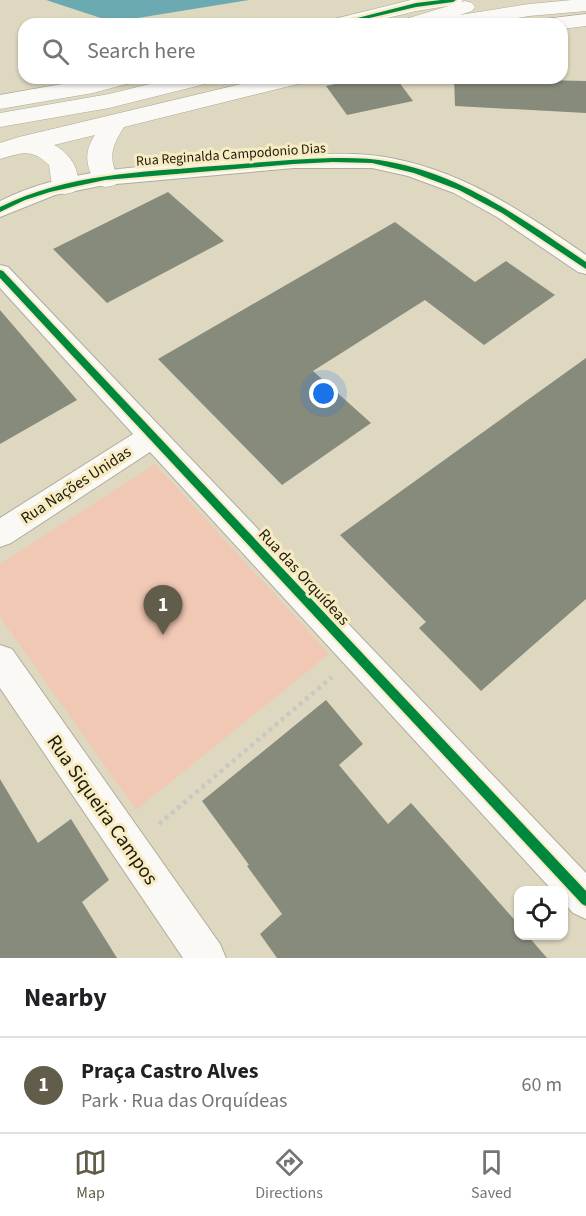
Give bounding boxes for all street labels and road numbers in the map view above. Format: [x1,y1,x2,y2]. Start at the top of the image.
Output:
street label: Rua Reginalda Campodonio Dias [135,138,327,172]
street label: Rua Nações Unidas [16,441,136,529]
street label: Rua das Orquídeas [253,524,355,630]
street label: Rua Siqueira Campos [40,729,164,891]

